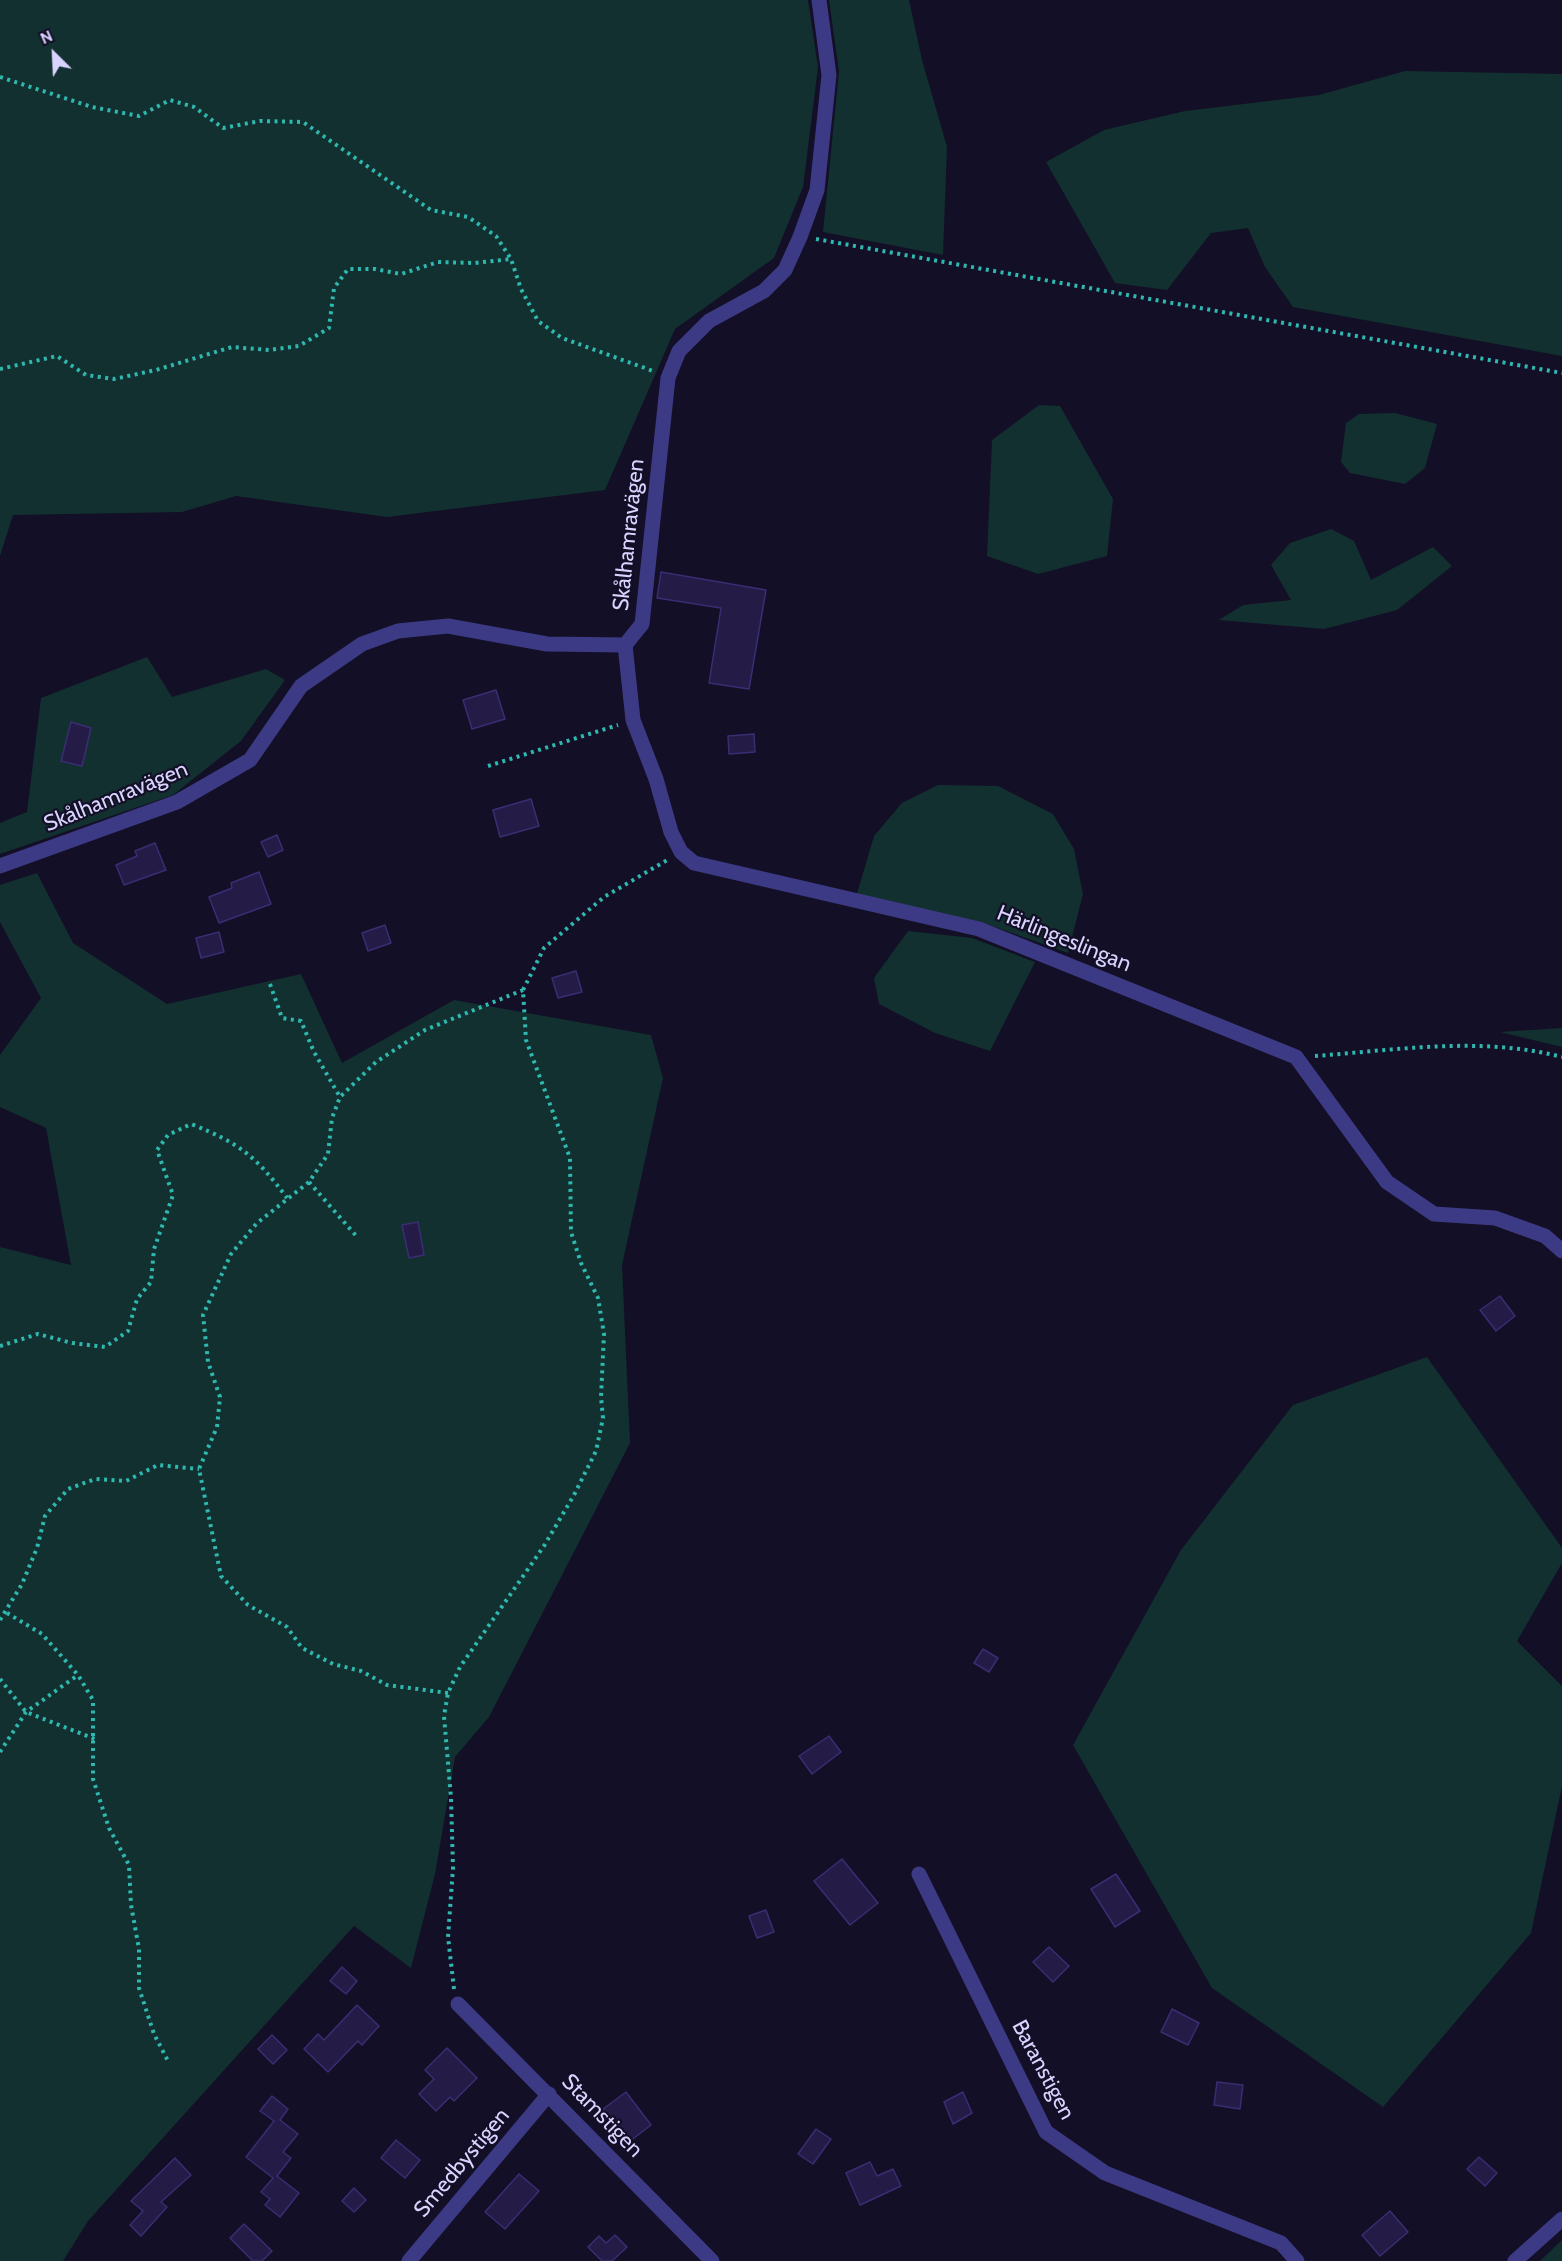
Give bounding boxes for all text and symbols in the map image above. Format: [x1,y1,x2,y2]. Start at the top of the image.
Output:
north arrow [24,24,84,84]
text: N [37,26,56,48]
street label: Skålhamravägen [608,458,650,612]
street label: Skålhamravägen [40,756,192,838]
street label: Härlingeslingan [993,900,1135,978]
street label: Baranstigen [1006,2016,1080,2124]
street label: Stamstigen [556,2069,648,2163]
street label: Smedbystigen [409,2103,515,2223]

